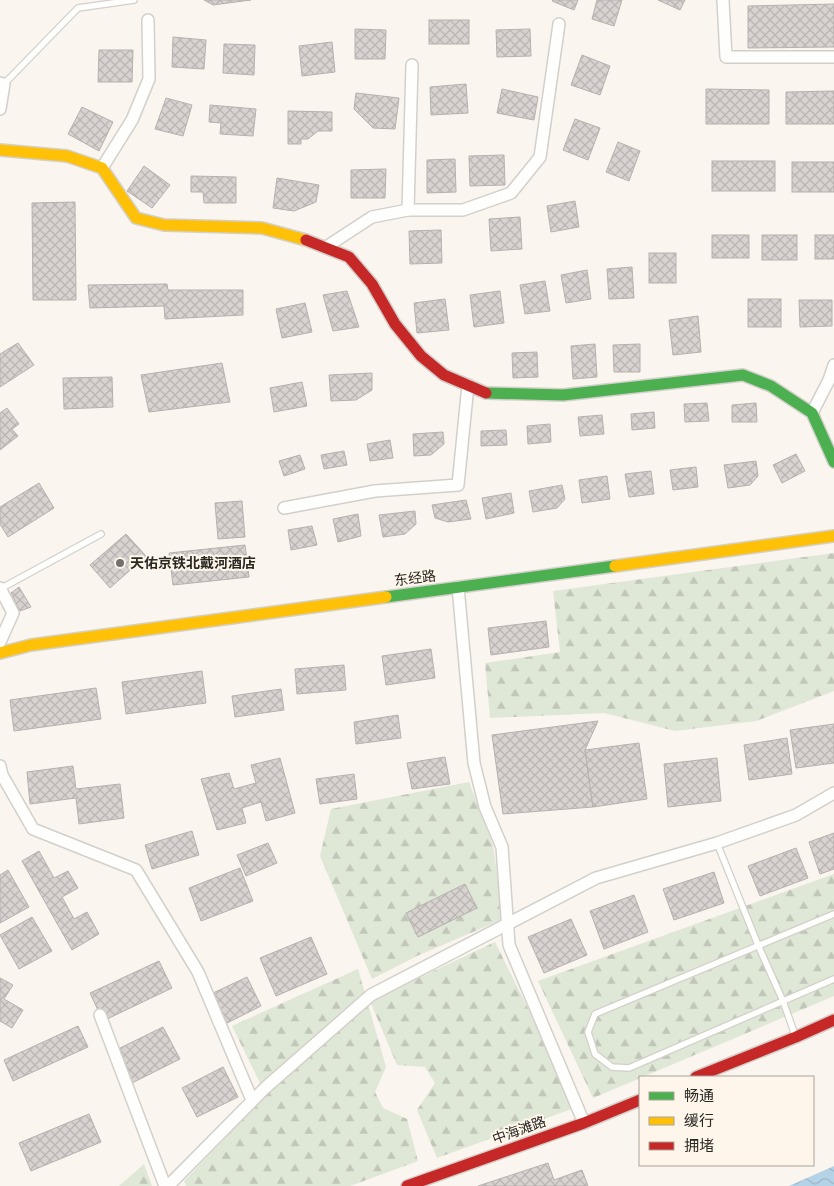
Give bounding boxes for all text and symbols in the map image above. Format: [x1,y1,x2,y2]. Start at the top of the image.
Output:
place label: 天佑京铁北戴河酒店 [130,554,256,572]
marker: 天佑京铁北戴河酒店 [114,557,126,569]
street label: 东经路 [393,567,437,589]
legend [639,1076,814,1166]
text: 畅通 [684,1086,714,1105]
text: 缓行 [684,1111,714,1130]
street label: 中海滩路 [490,1112,548,1148]
text: 拥堵 [684,1136,714,1155]

